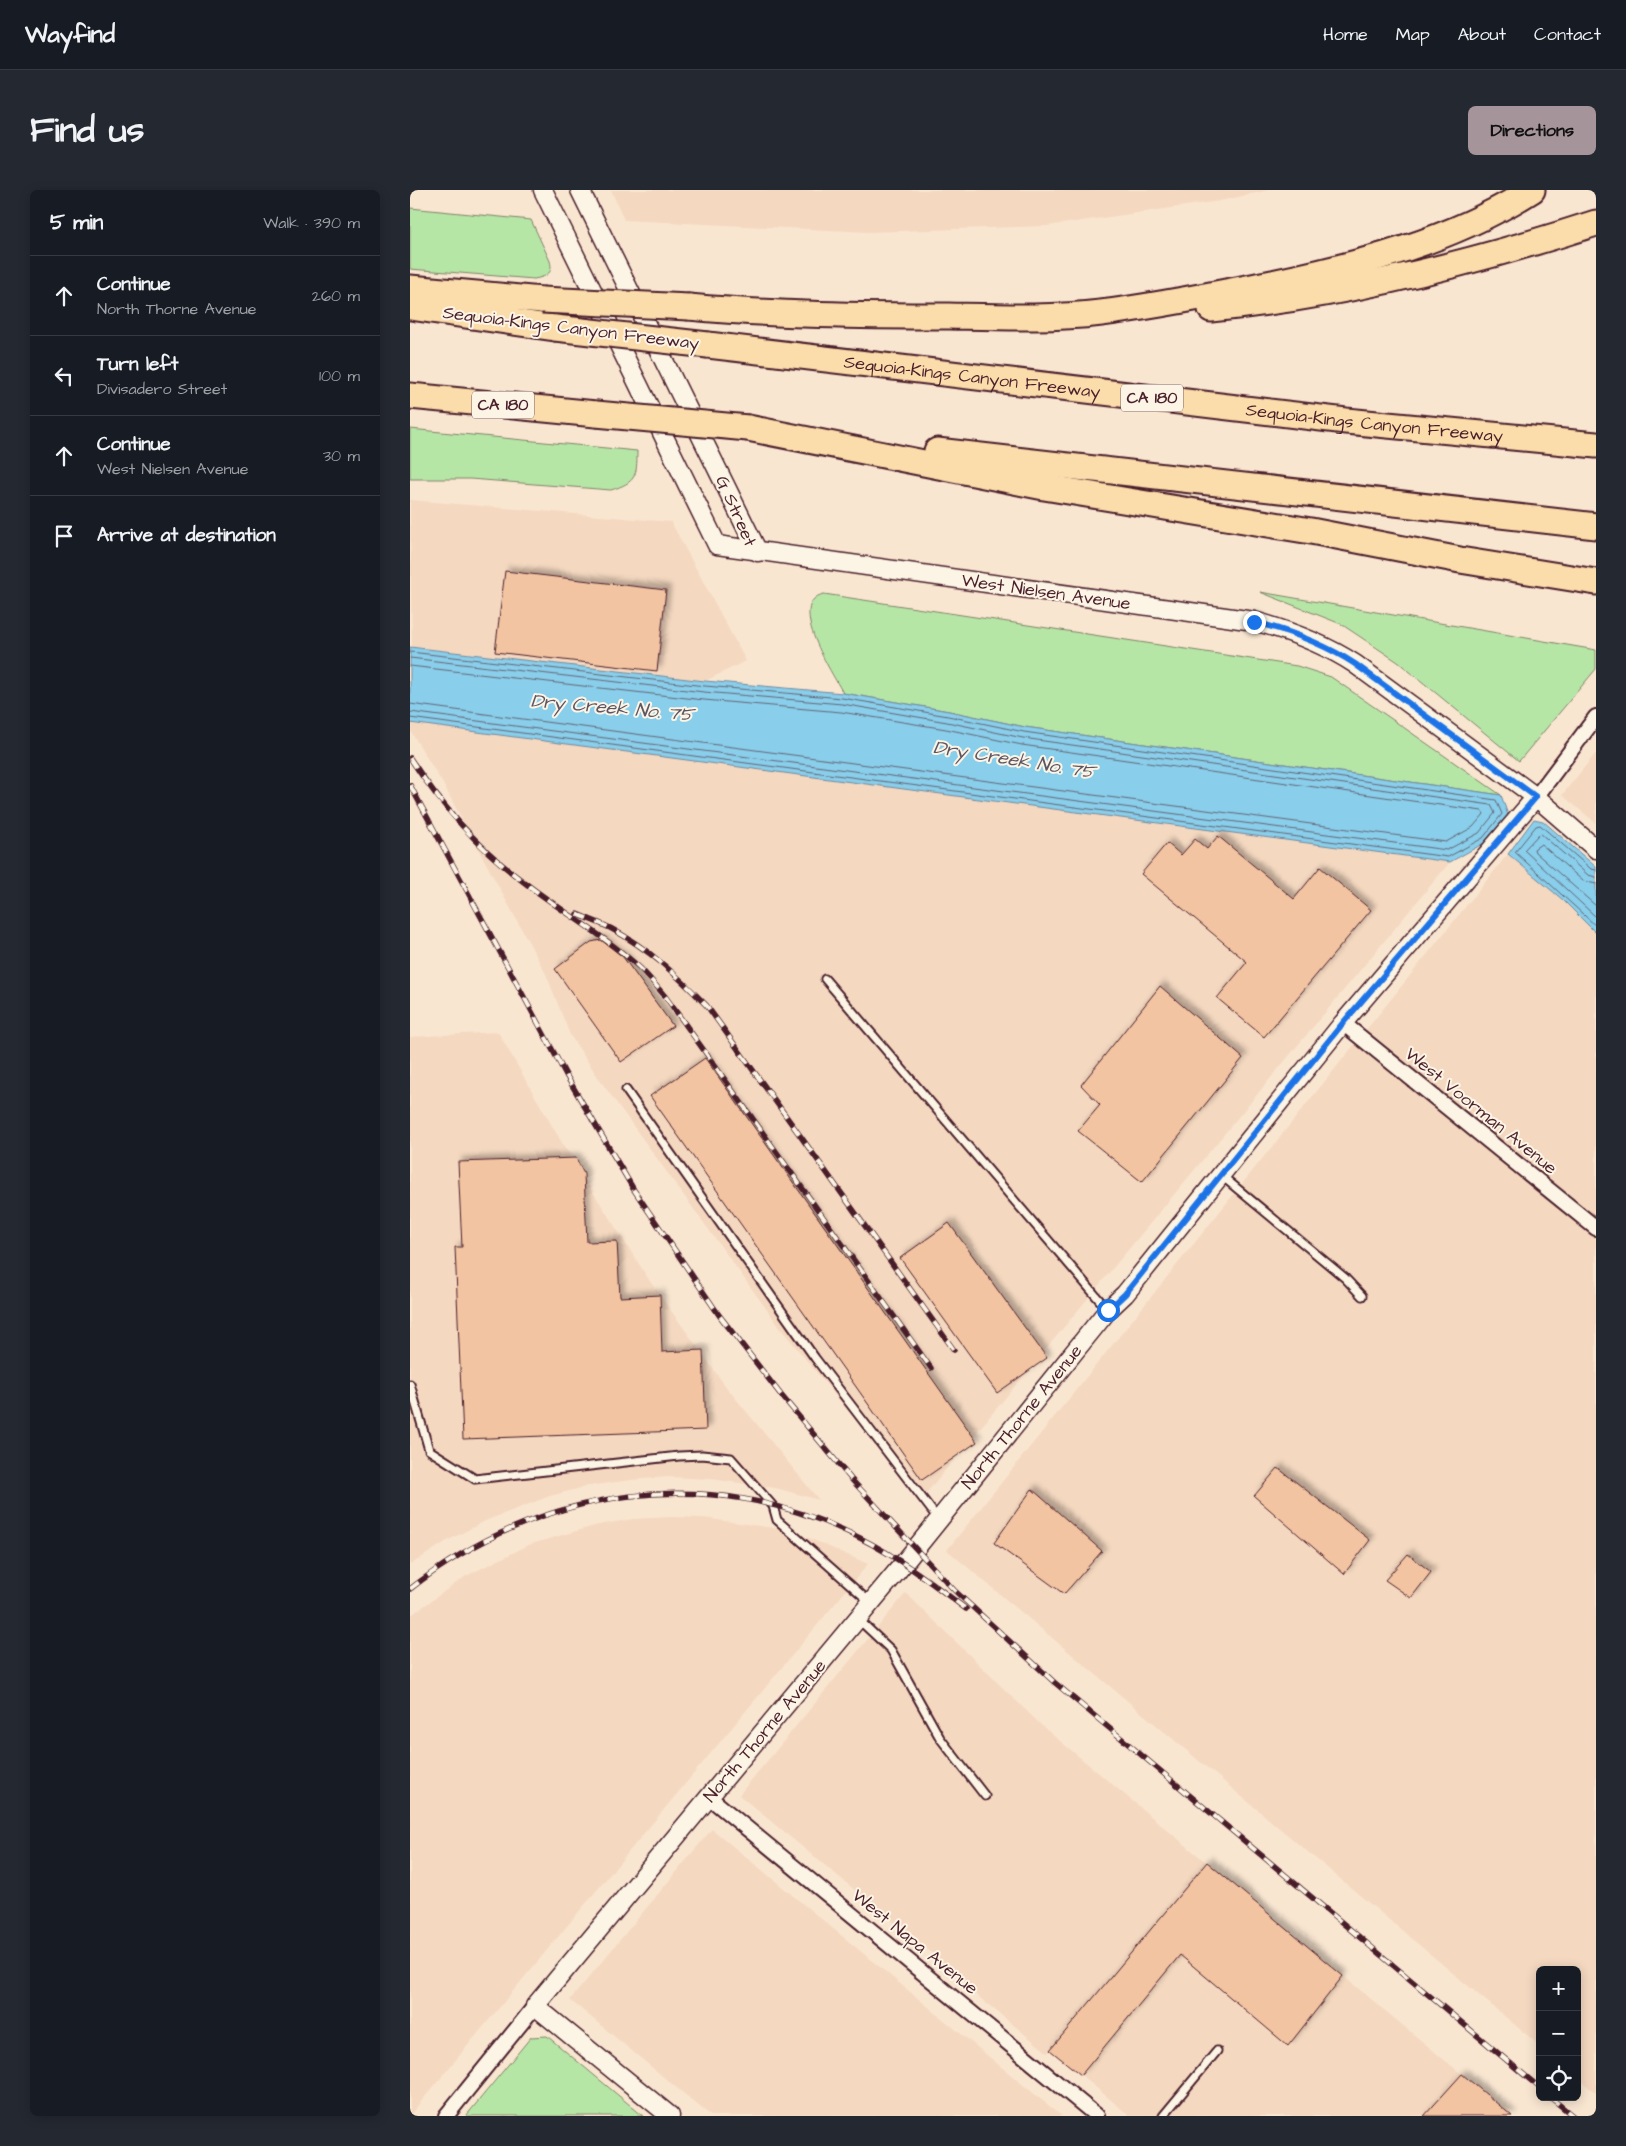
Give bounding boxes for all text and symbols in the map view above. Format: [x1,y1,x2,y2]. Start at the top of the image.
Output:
text: Wayfind [25,18,115,52]
text: Home [1323,22,1368,47]
text: Map [1396,22,1430,47]
text: About [1458,22,1506,47]
text: Contact [1534,22,1601,47]
text: Find us [30,106,144,155]
button: Directions [1468,106,1596,155]
text: 5 min [50,208,103,237]
text: Walk · 390 m [263,212,360,234]
text: Continue [97,271,171,298]
icon: ahead [50,282,78,310]
text: 260 m [312,285,360,307]
text: North Thorne Avenue [97,298,256,320]
street label: Sequoia–Kings Canyon Freeway [441,300,701,357]
street label: Sequoia–Kings Canyon Freeway [842,349,1102,405]
text: Turn left [97,351,178,378]
icon: left [50,362,78,390]
text: 100 m [319,365,360,387]
text: Divisadero Street [97,378,227,400]
road number: CA 180 [1121,384,1183,412]
road number: CA 180 [472,392,534,418]
street label: Sequoia–Kings Canyon Freeway [1245,397,1504,450]
text: Continue [97,431,171,458]
icon: ahead [50,442,78,470]
text: 30 m [323,445,360,467]
text: West Nielsen Avenue [97,458,248,480]
street label: G Street [709,472,763,551]
icon: arrive [50,522,78,550]
text: Arrive at destination [97,522,276,549]
street label: West Nielsen Avenue [960,568,1132,616]
route end [1243,611,1266,634]
water label: Dry Creek No. 75 [530,687,698,729]
water label: Dry Creek No. 75 [932,734,1100,787]
street label: West Voorman Avenue [1399,1042,1563,1181]
route start [1097,1299,1120,1322]
street label: North Thorne Avenue [956,1339,1088,1495]
street label: North Thorne Avenue [698,1654,832,1808]
street label: West Napa Avenue [847,1883,983,2001]
map controls [1536,1966,1581,2101]
button: + [1536,1966,1581,2011]
button: − [1536,2011,1581,2056]
button: locate [1536,2056,1581,2101]

